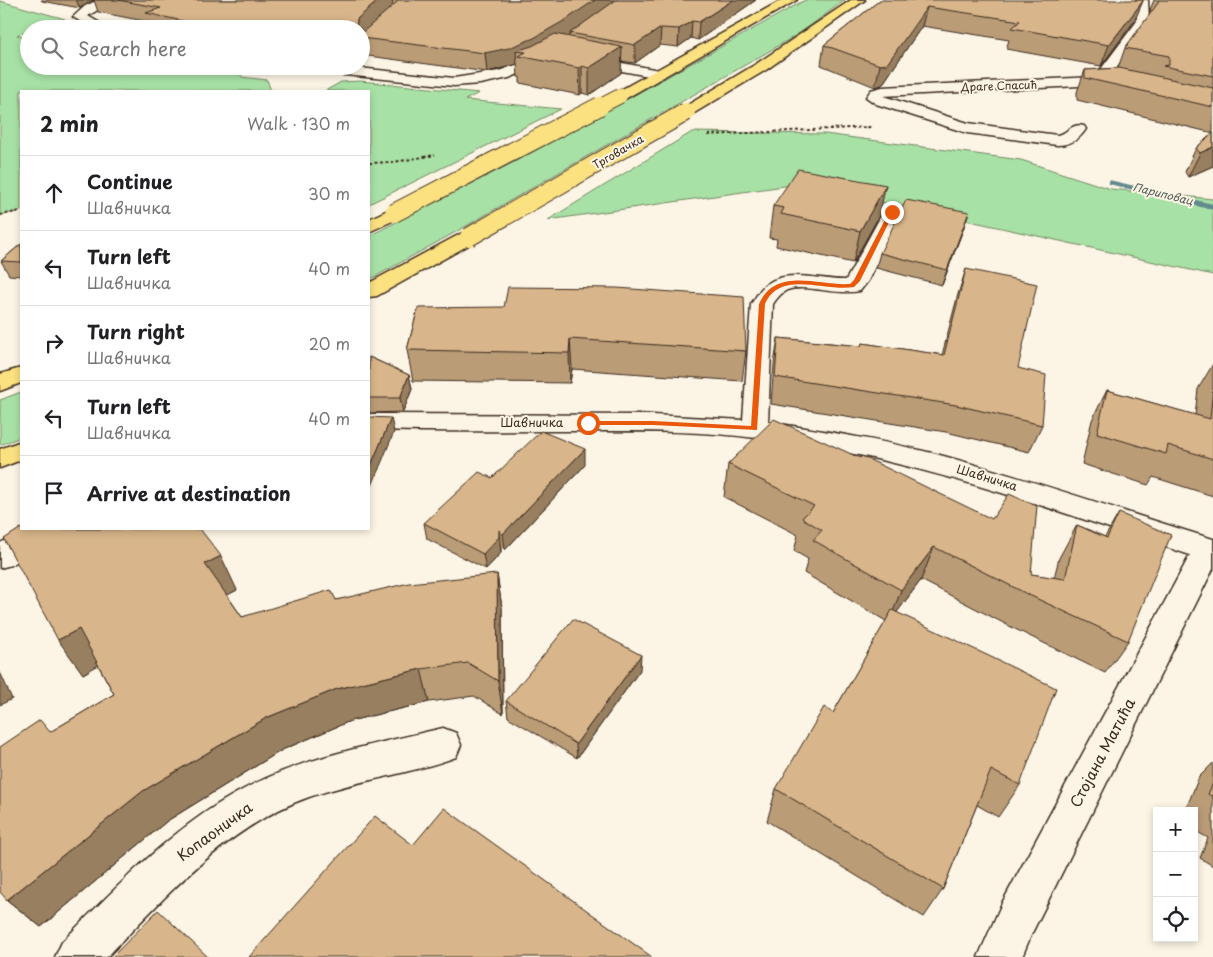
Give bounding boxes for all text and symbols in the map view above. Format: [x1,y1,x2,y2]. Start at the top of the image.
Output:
search box [20,20,370,75]
icon: search [38,34,66,62]
text: Search here [78,34,187,62]
street label: Драге Спасић [960,76,1037,95]
text: 2 min [40,107,99,139]
text: Walk · 130 m [247,111,350,135]
street label: Трговачка [589,130,647,173]
text: Continue [87,167,173,195]
water label: Париповац [1131,178,1196,209]
icon: ahead [40,179,68,207]
text: 30 m [308,181,350,205]
text: Шавничка [87,195,171,219]
route end [881,201,904,224]
text: Turn left [87,242,171,270]
icon: left [40,254,68,282]
text: 40 m [308,256,350,280]
text: Шавничка [87,270,171,294]
text: Turn right [87,317,185,345]
icon: right [40,329,68,357]
text: 20 m [309,331,350,355]
text: Шавничка [87,345,171,369]
text: Turn left [87,392,171,420]
icon: left [40,404,68,432]
text: 40 m [308,406,350,430]
route start [577,412,600,435]
street label: Шавничка [501,413,564,431]
text: Шавничка [87,420,171,444]
street label: Шавничка [955,459,1020,495]
icon: arrive [40,479,68,507]
text: Arrive at destination [87,479,291,507]
street label: Стојана Матића [1063,693,1140,811]
street label: Копаоничка [172,795,257,866]
map controls [1153,807,1198,942]
button: + [1153,807,1198,852]
button: − [1153,852,1198,897]
button: locate [1153,897,1198,942]

